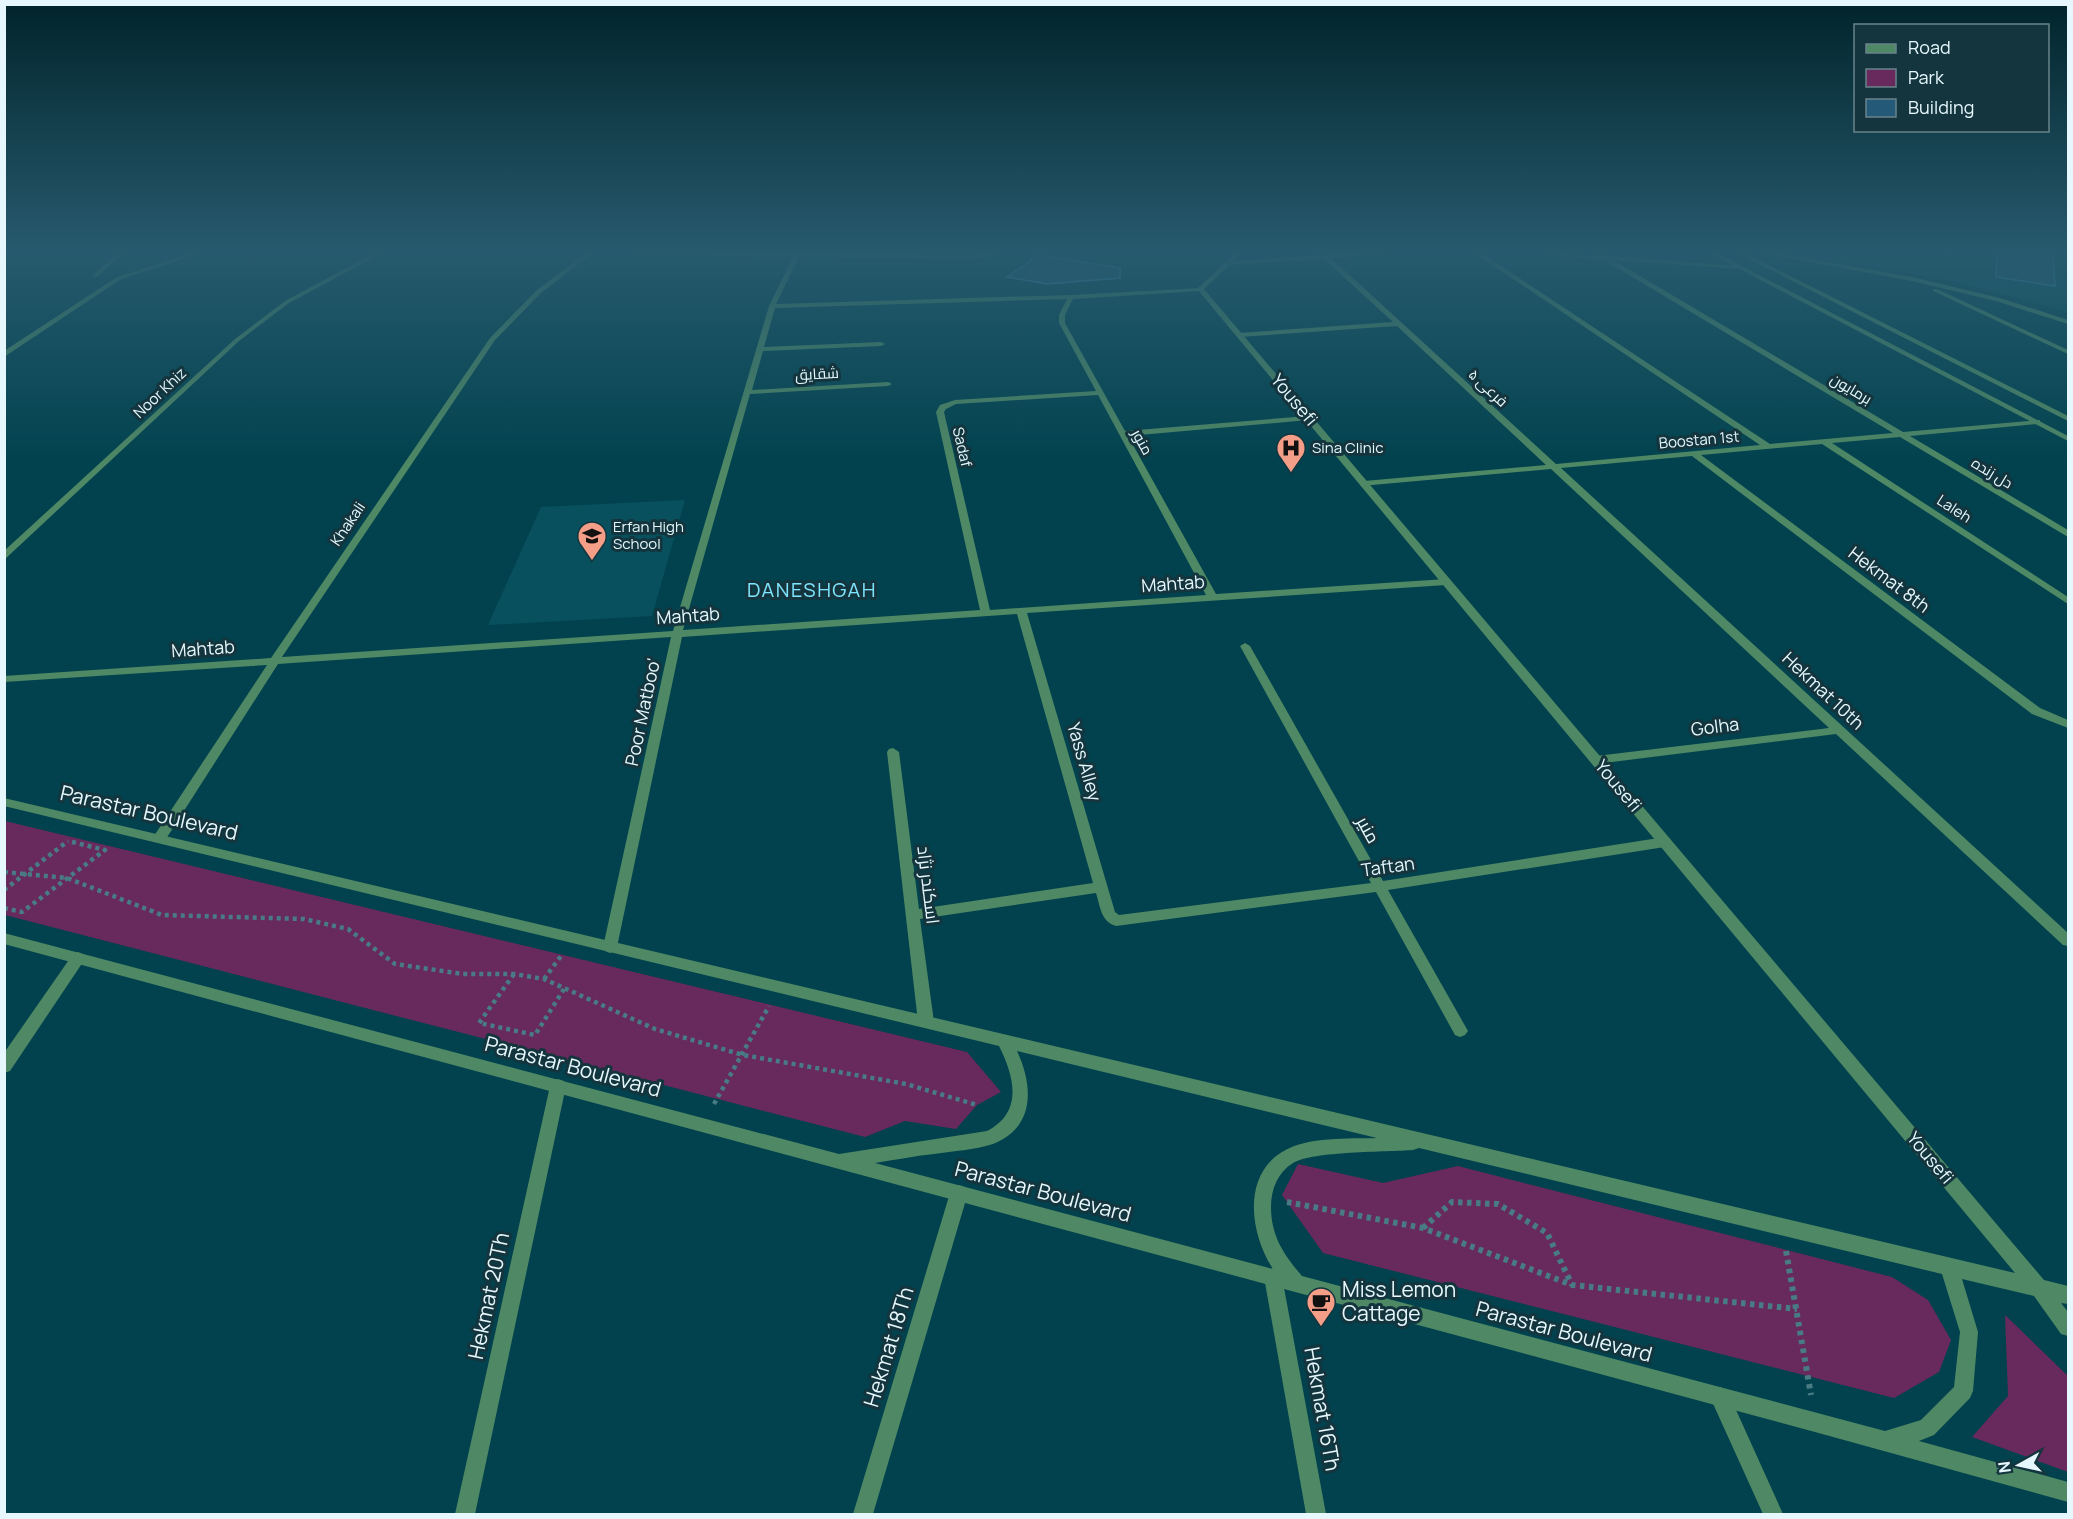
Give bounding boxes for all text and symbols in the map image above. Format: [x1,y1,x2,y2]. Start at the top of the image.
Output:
legend [1854,24,2049,132]
text: Road [1908,35,1951,59]
text: Park [1908,65,1945,89]
text: Building [1908,95,1974,119]
street label: شقایق [795,362,839,385]
street label: Noor Khiz [128,363,191,423]
street label: فرعی ۵ [1464,364,1513,411]
street label: Yousefi [1266,368,1323,430]
street label: برمایون [1826,368,1876,409]
street label: منور [1126,424,1158,459]
street label: Sadaf [948,425,977,469]
street label: Boostan 1st [1658,426,1740,453]
hospital icon: Sina Clinic [1275,432,1307,474]
place label: Sina Clinic [1312,437,1383,458]
street label: دل زنده [1968,452,2017,493]
street label: Laleh [1933,490,1976,528]
street label: Khakali [325,498,370,550]
place label: Erfan High School [613,516,684,554]
school or university icon: Erfan High School [576,520,608,562]
street label: Hekmat 8th [1844,541,1935,618]
street label: Mahtab [1140,569,1206,597]
district label: DANESHGAH [747,576,877,603]
street label: Mahtab [655,601,721,629]
street label: Mahtab [170,634,236,662]
street label: Hekmat 10th [1778,646,1870,734]
street label: Poor Matboo' [619,656,665,768]
street label: Golha [1689,711,1740,741]
street label: Yass Alley [1062,720,1108,804]
street label: Yousefi [1590,754,1647,816]
street label: Parastar Boulevard [58,778,241,846]
street label: منیر [1351,811,1386,847]
street label: اسکندر نژاد [912,844,946,925]
street label: Taftan [1360,850,1416,882]
street label: Parastar Boulevard [482,1029,665,1103]
street label: Yousefi [1902,1126,1959,1188]
street label: Parastar Boulevard [952,1154,1135,1228]
street label: Hekmat 20Th [461,1230,515,1362]
place label: Miss Lemon Cattage [1342,1275,1456,1327]
street label: Hekmat 18Th [856,1283,920,1410]
cafe icon: Miss Lemon Cattage [1305,1286,1337,1328]
street label: Parastar Boulevard [1473,1294,1656,1368]
street label: Hekmat 16Th [1298,1345,1348,1473]
north arrow [1989,1435,2049,1495]
text: N [1992,1460,2016,1474]

